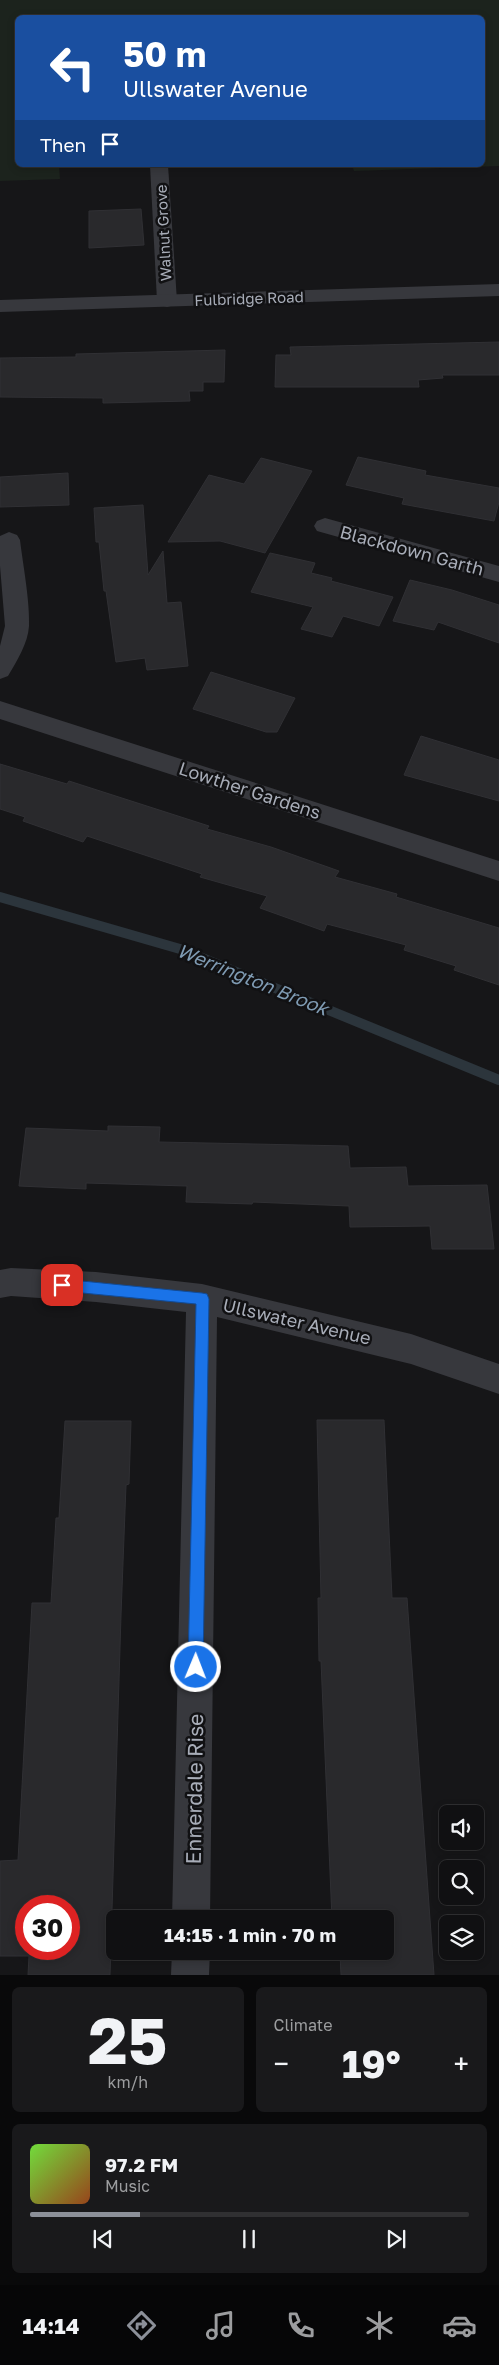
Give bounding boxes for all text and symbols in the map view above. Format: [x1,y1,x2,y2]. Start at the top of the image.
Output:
text: 50 m [123,33,206,75]
icon: left [40,35,105,100]
text: Ullswater Avenue [123,75,308,102]
icon: arrive [96,130,124,158]
text: Then [40,133,86,156]
street label: Walnut Grove [151,184,175,282]
street label: Fulbridge Road [194,287,304,309]
street label: Blackdown Garth [338,520,486,580]
street label: Lowther Gardens [176,757,324,823]
water label: Werrington Brook [174,938,334,1021]
pin [41,1264,83,1306]
icon: arrive [48,1271,76,1299]
street label: Ullswater Avenue [221,1293,373,1349]
position arrow [169,1640,221,1692]
street label: Ennerdale Rise [180,1713,208,1865]
map controls [439,1805,484,1960]
button: sound [439,1805,484,1850]
button: search [439,1860,484,1905]
speed limit sign: 30 [15,1895,80,1960]
button: layers [439,1915,484,1960]
text: 14:15 · 1 min · 70 m [164,1923,336,1946]
text: 25 [88,2000,167,2078]
text: Climate [274,2015,333,2035]
text: 19° [342,2041,401,2086]
text: − [274,2047,289,2080]
text: + [454,2047,469,2080]
text: km/h [107,2072,148,2092]
text: 97.2 FM [105,2153,178,2176]
text: Music [105,2176,150,2196]
icon: previous [89,2225,117,2253]
icon: pause [235,2225,263,2253]
icon: next [382,2225,410,2253]
icon: directions [124,2308,159,2343]
icon: music [203,2308,238,2343]
icon: phone [283,2308,318,2343]
icon: climate [362,2308,397,2343]
icon: car [442,2308,477,2343]
text: 14:14 [22,2312,79,2339]

